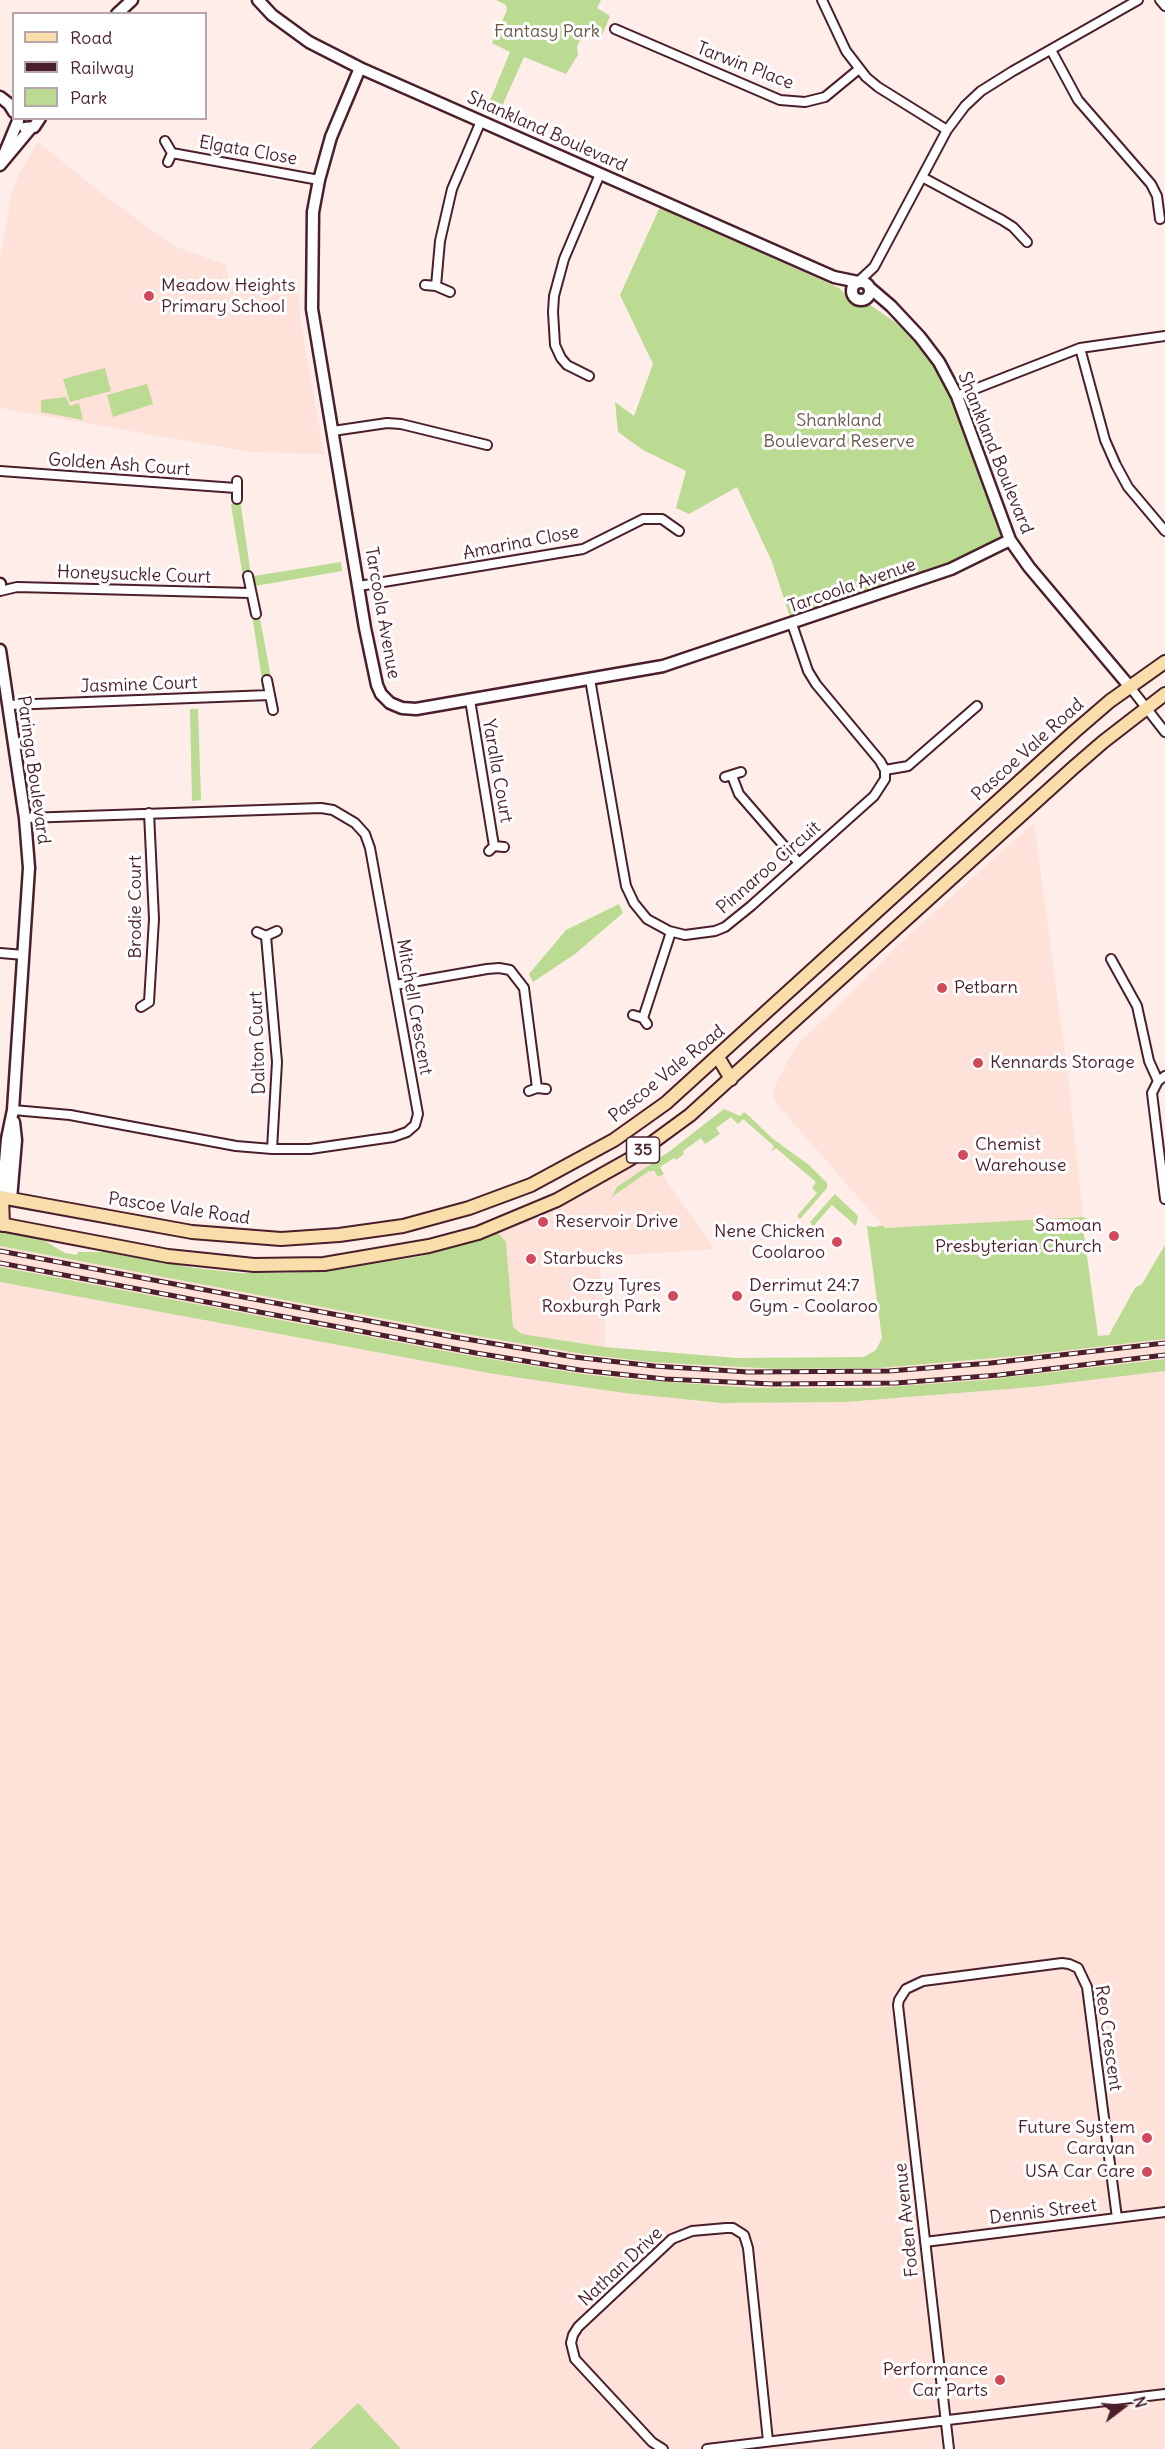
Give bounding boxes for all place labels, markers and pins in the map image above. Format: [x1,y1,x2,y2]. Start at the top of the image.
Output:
place label: Meadow Heights Primary School [161,275,296,318]
marker: Meadow Heights Primary School [142,289,156,303]
place label: Petbarn [954,977,1018,999]
marker: Petbarn [935,981,949,995]
place label: Kennards Storage [990,1052,1135,1074]
marker: Kennards Storage [971,1056,985,1070]
place label: Chemist Warehouse [975,1134,1066,1176]
marker: Chemist Warehouse [956,1148,970,1162]
place label: Reservoir Drive [555,1211,678,1233]
marker: Reservoir Drive [536,1215,550,1229]
place label: Samoan Presbyterian Church [935,1215,1102,1258]
place label: Nene Chicken Coolaroo [714,1221,825,1264]
marker: Samoan Presbyterian Church [1107,1229,1121,1243]
marker: Nene Chicken Coolaroo [830,1235,844,1249]
place label: Starbucks [543,1248,623,1270]
marker: Starbucks [524,1252,538,1266]
place label: Ozzy Tyres Roxburgh Park [541,1275,661,1318]
place label: Derrimut 24:7 Gym - Coolaroo [749,1275,878,1318]
marker: Ozzy Tyres Roxburgh Park [666,1289,680,1303]
marker: Derrimut 24:7 Gym - Coolaroo [730,1289,744,1303]
place label: Future System Caravan [1018,2117,1135,2160]
marker: Future System Caravan [1140,2131,1154,2145]
place label: USA Car Care [1025,2161,1135,2183]
marker: USA Car Care [1140,2165,1154,2179]
place label: Performance Car Parts [883,2359,988,2402]
marker: Performance Car Parts [993,2373,1007,2387]

